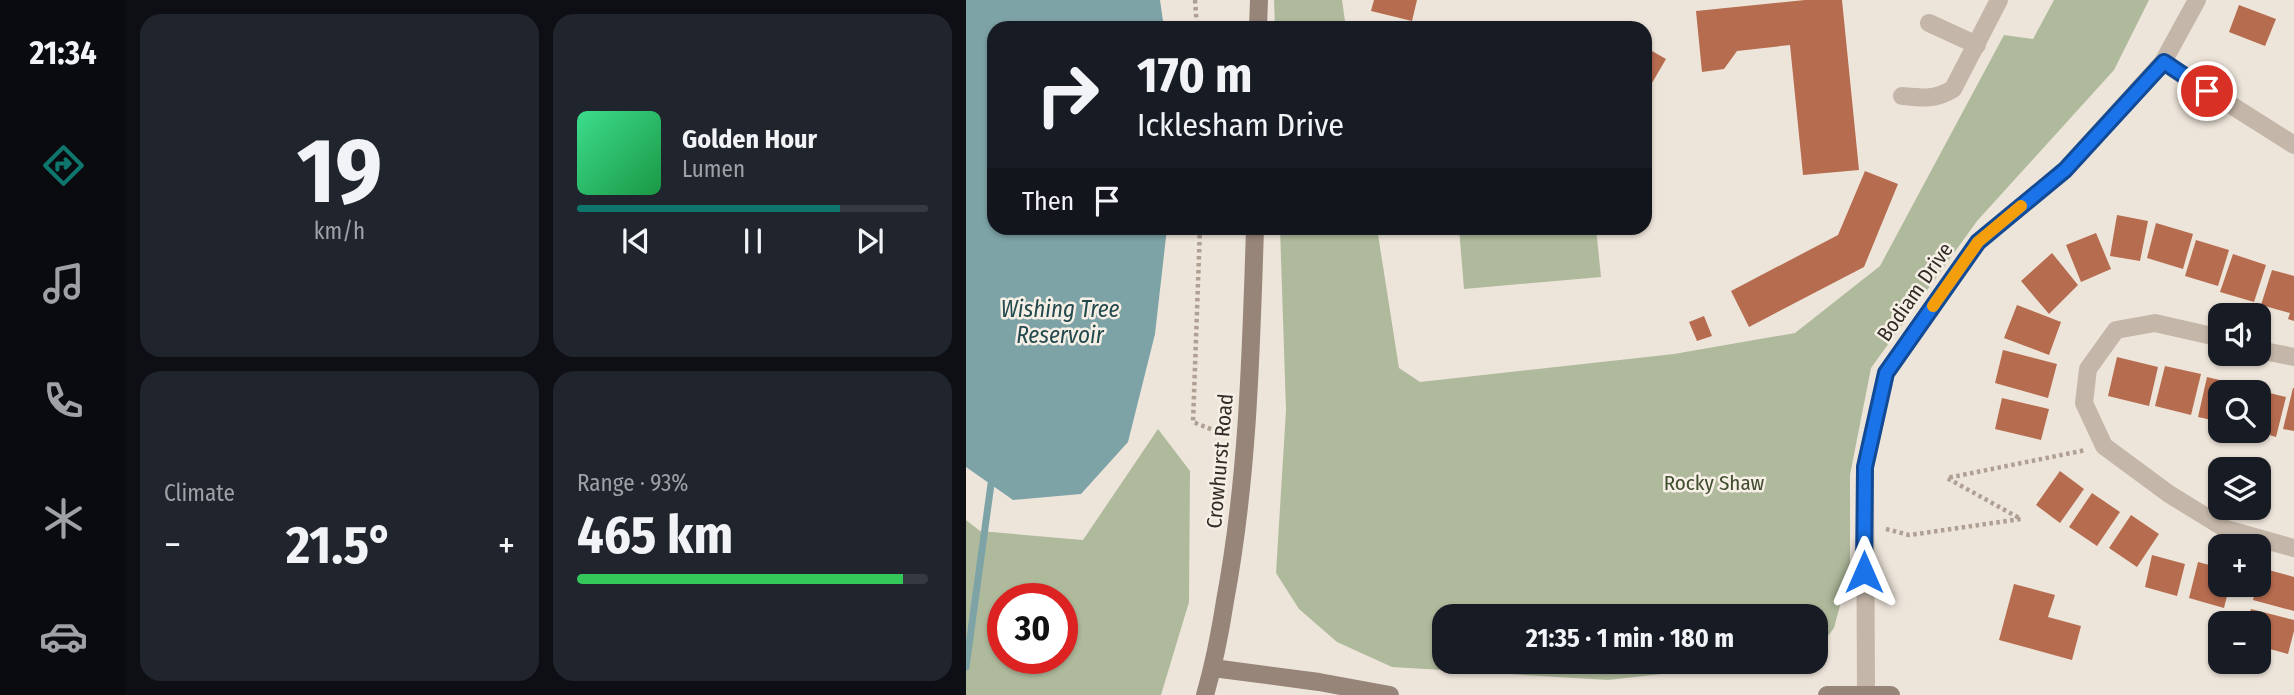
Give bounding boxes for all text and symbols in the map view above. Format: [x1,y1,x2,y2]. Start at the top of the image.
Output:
text: 21:34 [29,34,97,72]
text: 170 m [1137,46,1253,105]
icon: right [1022,49,1113,140]
pin [2177,61,2237,121]
icon: arrive [2188,72,2226,110]
text: Icklesham Drive [1137,106,1344,144]
text: 19 [297,117,382,226]
text: Golden Hour [682,124,817,155]
icon: directions [39,141,88,190]
text: Lumen [682,155,745,183]
icon: arrive [1088,182,1126,220]
text: Then [1022,186,1074,217]
text: km/h [314,217,365,245]
icon: previous [617,222,655,260]
icon: pause [734,222,772,260]
icon: next [851,222,889,260]
street label: Bodiam Drive [1871,237,1959,347]
icon: music [39,259,88,308]
water label: Wishing Tree Reservoir [1001,295,1119,349]
map controls [2208,303,2271,674]
button: sound [2208,303,2271,366]
icon: phone [39,376,88,425]
button: search [2208,380,2271,443]
street label: Crowhurst Road [1201,392,1239,530]
button: layers [2208,457,2271,520]
text: Range · 93% [577,469,688,497]
park label: Rocky Shaw [1664,470,1765,496]
text: Climate [164,479,235,507]
icon: climate [39,494,88,543]
text: 465 km [577,504,733,567]
text: 21.5° [286,514,393,577]
text: − [164,522,181,568]
text: + [498,522,515,568]
button: + [2208,534,2271,597]
position arrow [1827,535,1901,609]
speed limit sign: 30 [987,583,1078,674]
button: − [2208,611,2271,674]
icon: car [39,612,88,661]
text: 21:35 · 1 min · 180 m [1526,623,1734,654]

